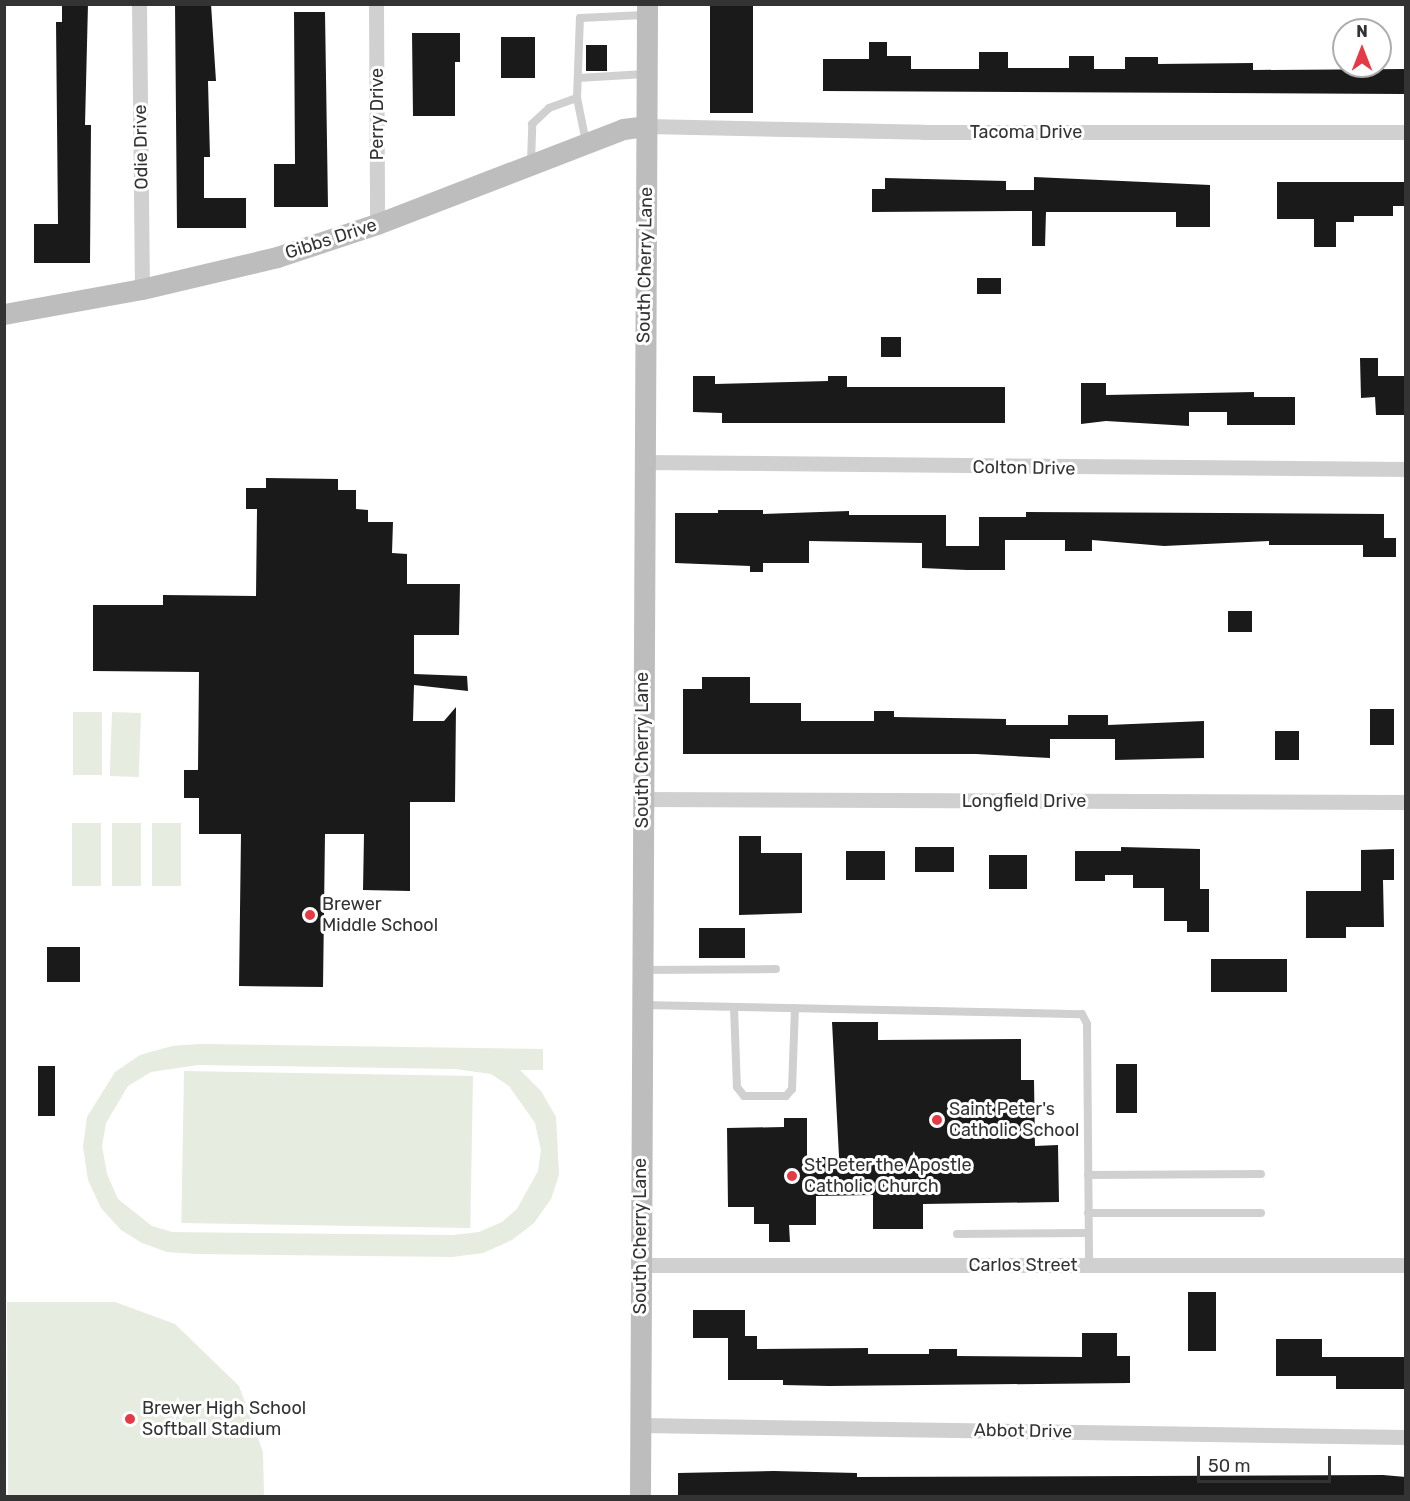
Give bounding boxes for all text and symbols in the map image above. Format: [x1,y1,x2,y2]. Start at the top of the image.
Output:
north arrow [1332,18,1392,78]
text: N [1356,22,1368,41]
street label: Perry Drive [366,68,388,160]
street label: Odie Drive [129,104,153,190]
street label: Tacoma Drive [970,121,1082,143]
street label: South Cherry Lane [633,186,657,344]
street label: Gibbs Drive [283,214,379,264]
street label: Colton Drive [972,456,1076,480]
street label: South Cherry Lane [631,672,653,828]
street label: Longfield Drive [962,790,1086,812]
place label: Brewer Middle School [322,894,438,936]
marker: Brewer Middle School [303,908,317,922]
place label: Saint Peter's Catholic School [949,1099,1079,1142]
marker: Saint Peter's Catholic School [930,1113,944,1127]
place label: St Peter the Apostle Catholic Church [804,1155,973,1198]
street label: South Cherry Lane [629,1158,651,1314]
marker: St Peter the Apostle Catholic Church [785,1169,799,1183]
street label: Carlos Street [968,1254,1078,1276]
place label: Brewer High School Softball Stadium [142,1398,306,1440]
marker: Brewer High School Softball Stadium [123,1412,137,1426]
street label: Abbot Drive [974,1419,1072,1443]
scale bar [1200,1444,1334,1482]
text: 50 m [1208,1455,1251,1477]

